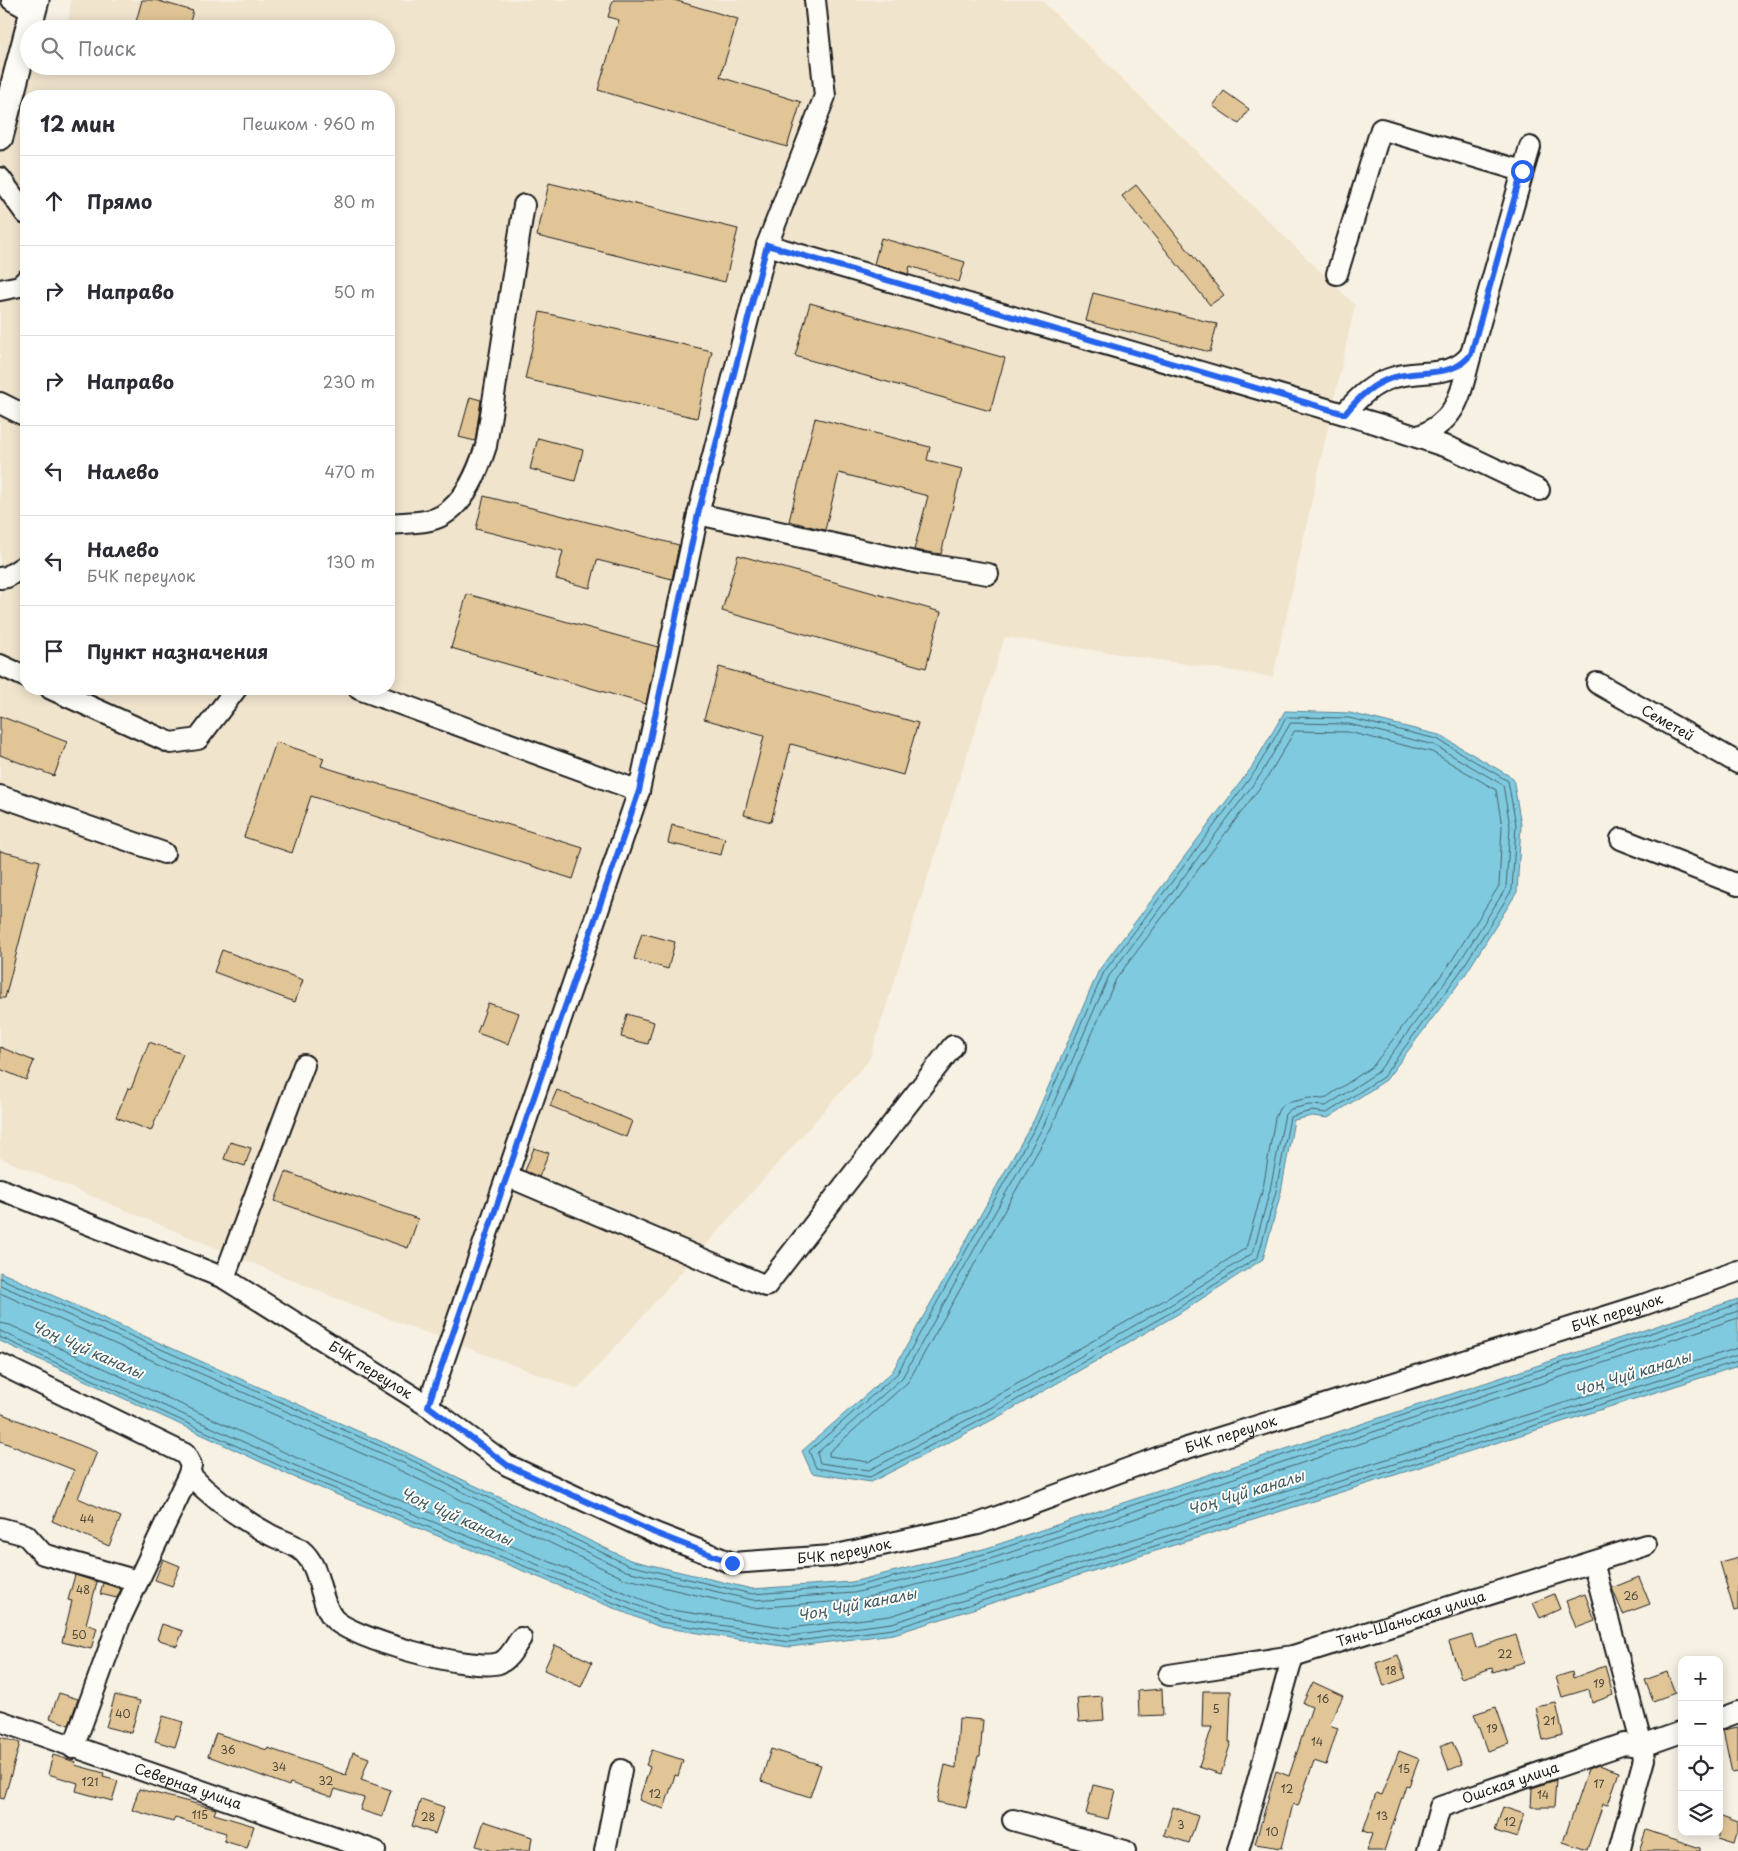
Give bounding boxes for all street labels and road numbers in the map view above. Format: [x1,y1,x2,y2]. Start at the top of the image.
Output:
street label: Семетей [1637,699,1698,746]
street label: БЧК переулок [1569,1288,1666,1337]
street label: БЧК переулок [325,1335,417,1404]
street label: БЧК переулок [1182,1409,1280,1458]
street label: БЧК переулок [797,1532,894,1568]
street label: Тянь-Шаньская улица [1334,1585,1488,1652]
street label: Ошская улица [1459,1756,1562,1809]
street label: Северная улица [132,1757,245,1814]

